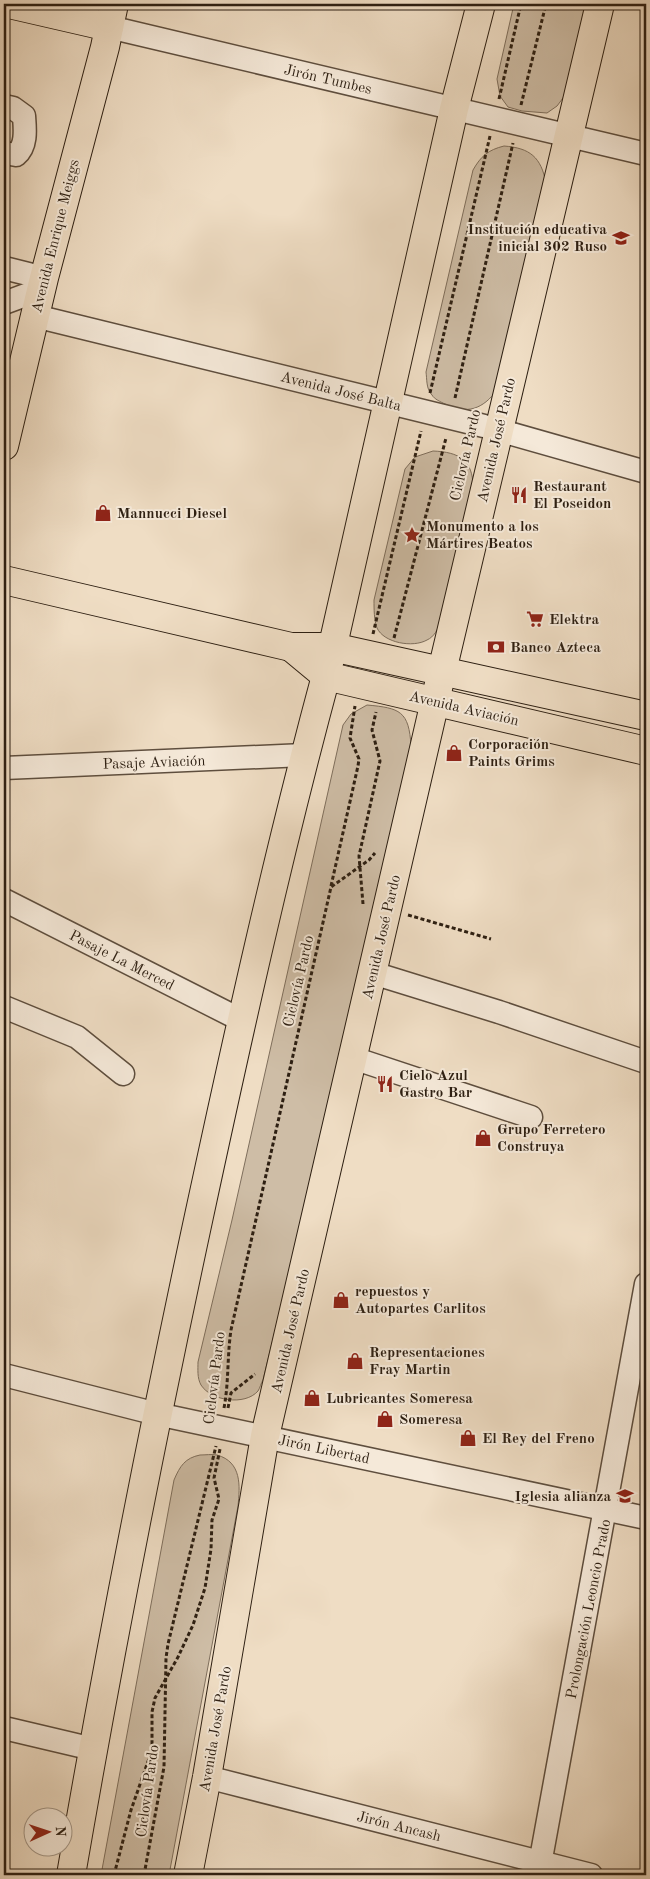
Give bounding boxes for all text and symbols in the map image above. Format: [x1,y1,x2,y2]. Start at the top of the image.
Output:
street label: Jirón Tumbes [282,63,373,98]
street label: Avenida Enrique Meiggs [30,158,83,315]
place label: Institución educativa inicial 302 Ruso [468,223,607,255]
school or university icon: Institución educativa inicial 302 Ruso [611,228,631,248]
street label: Avenida José Balta [279,370,403,415]
street label: Avenida José Pardo [476,376,519,504]
street label: Ciclovía Pardo [449,408,484,503]
place label: Restaurant El Poseidon [533,480,611,512]
restaurant icon: Restaurant El Poseidon [509,485,529,505]
shop icon: Mannucci Diesel [93,503,113,523]
place label: Mannucci Diesel [117,507,227,522]
place label: Monumento a los Mártires Beatos [426,520,539,552]
place icon: Monumento a los Mártires Beatos [402,525,422,545]
supermarket icon: Elektra [525,609,545,629]
place label: Elektra [549,613,599,628]
bank icon: Banco Azteca [486,637,506,657]
place label: Banco Azteca [510,641,601,656]
street label: Avenida Aviación [407,690,520,729]
place label: Corporación Paints Grims [468,738,555,770]
shop icon: Corporación Paints Grims [444,743,464,763]
street label: Pasaje Aviación [102,754,206,773]
street label: Avenida José Pardo [361,873,404,1001]
street label: Pasaje La Merced [67,928,176,994]
street label: Ciclovía Pardo [282,934,317,1029]
place label: Cielo Azul Gastro Bar [399,1069,473,1101]
restaurant icon: Cielo Azul Gastro Bar [375,1074,395,1094]
place label: Grupo Ferretero Construya [497,1123,606,1155]
shop icon: Grupo Ferretero Construya [473,1128,493,1148]
street label: Avenida José Pardo [270,1267,313,1395]
place label: repuestos y Autopartes Carlitos [355,1285,486,1317]
shop icon: repuestos y Autopartes Carlitos [331,1290,351,1310]
street label: Ciclovía Pardo [202,1331,229,1425]
place label: Representaciones Fray Martin [369,1346,485,1378]
shop icon: Representaciones Fray Martin [345,1351,365,1371]
shop icon: Lubricantes Someresa [302,1388,322,1408]
place label: Lubricantes Someresa [326,1392,473,1407]
shop icon: Someresa [375,1409,395,1429]
place label: Someresa [399,1413,463,1428]
shop icon: El Rey del Freno [458,1428,478,1448]
place label: El Rey del Freno [482,1432,595,1447]
street label: Jirón Libertad [276,1433,371,1468]
school or university icon: Iglesia alianza [615,1486,635,1506]
place label: Iglesia alianza [515,1490,611,1505]
street label: Prolongación Leoncio Prado [565,1518,614,1701]
street label: Avenida José Pardo [198,1665,235,1793]
street label: Ciclovía Pardo [135,1744,162,1839]
north arrow [22,1806,72,1856]
street label: Jirón Ancash [355,1810,442,1845]
text: N [53,1826,67,1837]

